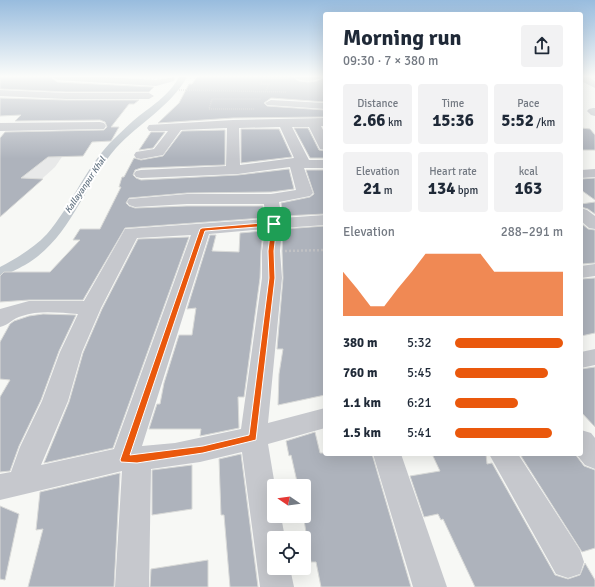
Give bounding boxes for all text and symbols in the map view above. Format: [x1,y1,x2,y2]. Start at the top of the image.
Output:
text: Morning run [343,24,462,51]
button: share [521,25,563,67]
text: 09:30 · 7 × 380 m [343,53,438,69]
text: Distance [357,97,398,110]
text: Time [442,97,464,110]
text: Pace [517,97,539,110]
text: 2.66 [353,110,386,131]
text: 15:36 [432,110,474,131]
text: 5:52 [501,110,534,131]
text: km [386,116,402,129]
text: /km [534,116,555,129]
water label: Kallayanpur Khal [63,154,109,216]
text: Elevation [356,165,400,178]
text: Heart rate [429,165,477,178]
text: kcal [519,165,538,178]
text: 21 [363,178,381,199]
text: 134 [428,178,455,199]
text: 163 [515,178,542,199]
text: m [381,184,392,197]
text: bpm [455,184,478,197]
pin [257,207,291,241]
icon: arrive [263,213,285,235]
text: Elevation [343,224,395,240]
text: 288–291 m [501,224,563,240]
text: 380 m [343,335,377,351]
text: 5:32 [407,335,432,351]
text: 760 m [343,365,377,381]
text: 5:45 [407,365,432,381]
text: 1.1 km [343,395,381,411]
text: 6:21 [407,395,432,411]
text: 1.5 km [343,425,381,441]
text: 5:41 [407,425,432,441]
north arrow [267,479,311,523]
map controls [267,479,311,575]
button: locate [267,531,311,575]

